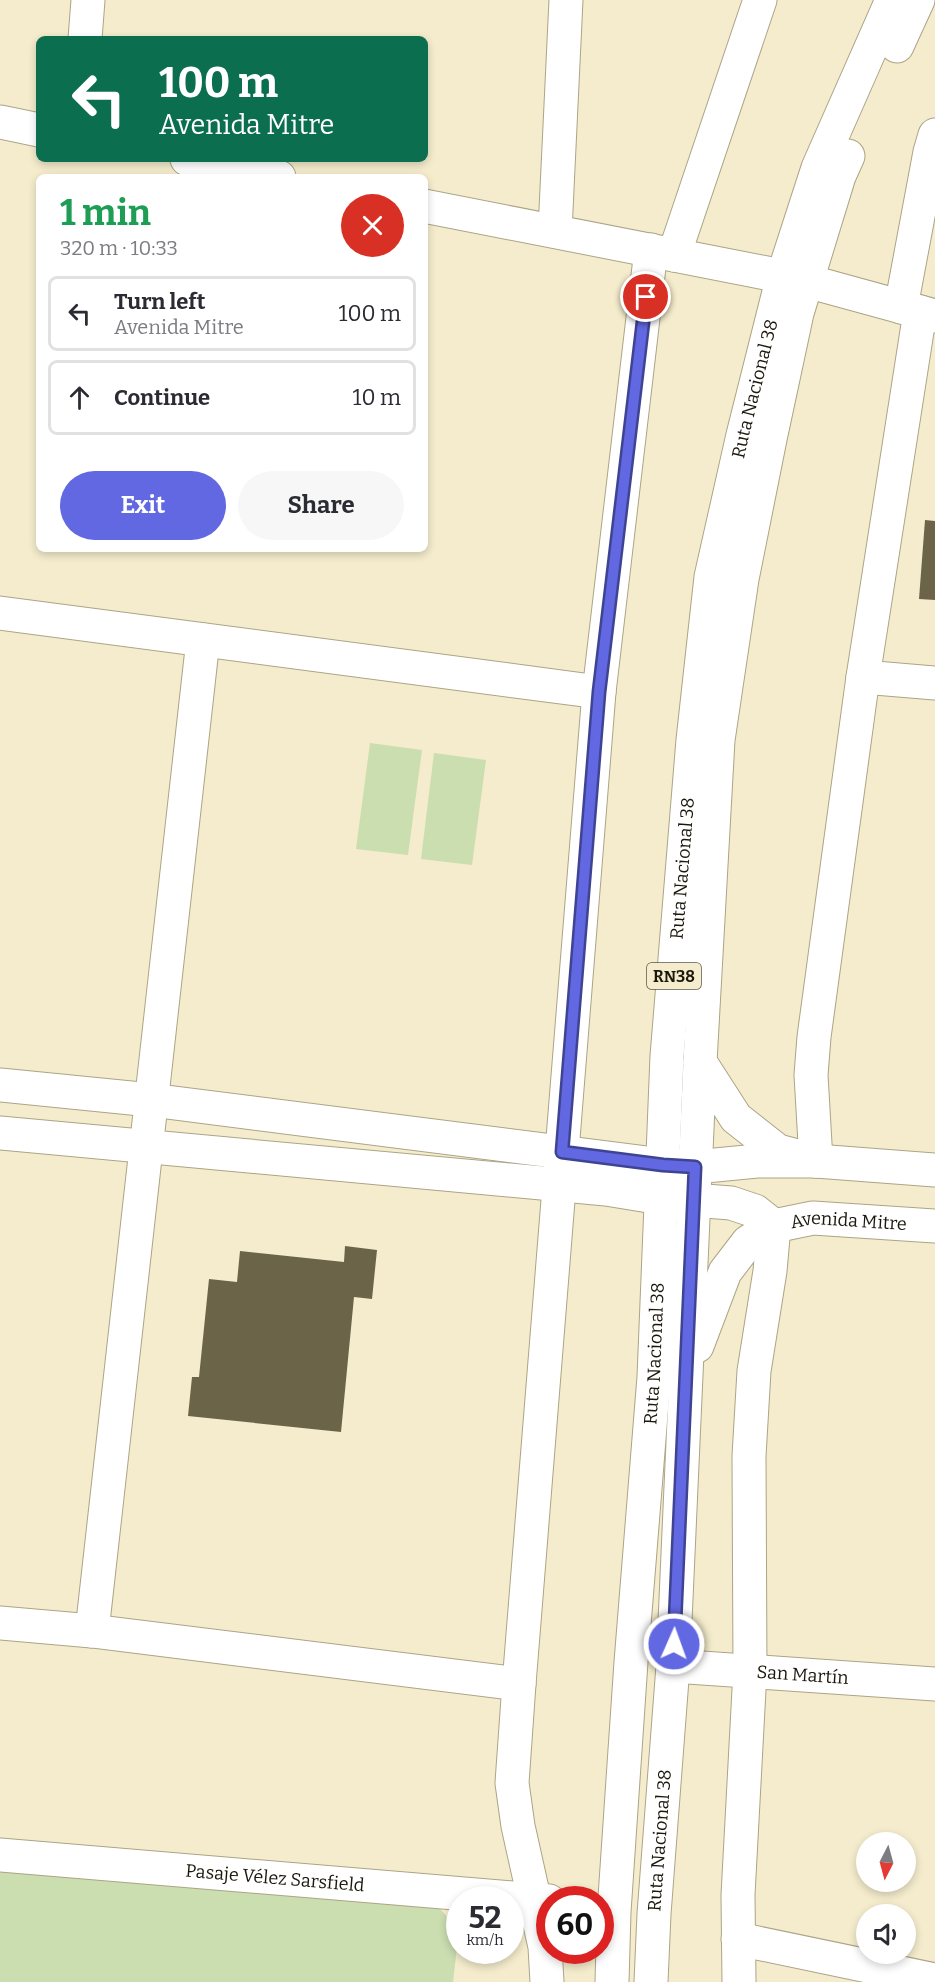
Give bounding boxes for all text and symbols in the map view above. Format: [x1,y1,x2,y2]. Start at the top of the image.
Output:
text: 100 m [159,58,278,108]
icon: left [60,60,138,138]
text: Avenida Mitre [159,109,334,141]
text: 1 min [60,191,151,235]
button: close [341,194,404,257]
text: 320 m · 10:33 [60,236,178,260]
pin [620,271,671,322]
icon: arrive [629,280,662,313]
text: Turn left [114,288,206,315]
icon: left [63,297,96,330]
text: 100 m [338,300,401,327]
text: Avenida Mitre [114,315,244,339]
street label: Ruta Nacional 38 [727,317,783,460]
icon: ahead [63,381,96,414]
text: Continue [114,384,210,411]
text: 10 m [353,384,401,411]
button: Exit [60,471,226,540]
button: Share [238,471,404,540]
street label: Ruta Nacional 38 [666,797,699,940]
road number: RN38 [647,963,701,989]
street label: Avenida Mitre [788,1207,907,1235]
street label: Ruta Nacional 38 [639,1282,669,1425]
position arrow [642,1612,706,1676]
street label: San Martín [756,1661,850,1689]
street label: Ruta Nacional 38 [643,1769,676,1912]
north arrow [856,1832,916,1892]
map controls [856,1832,916,1964]
street label: Pasaje Vélez Sarsfield [185,1860,366,1897]
speed limit sign: 60 [536,1886,614,1964]
text: 52 [469,1900,501,1936]
button: sound [856,1904,916,1964]
text: km/h [466,1931,504,1949]

